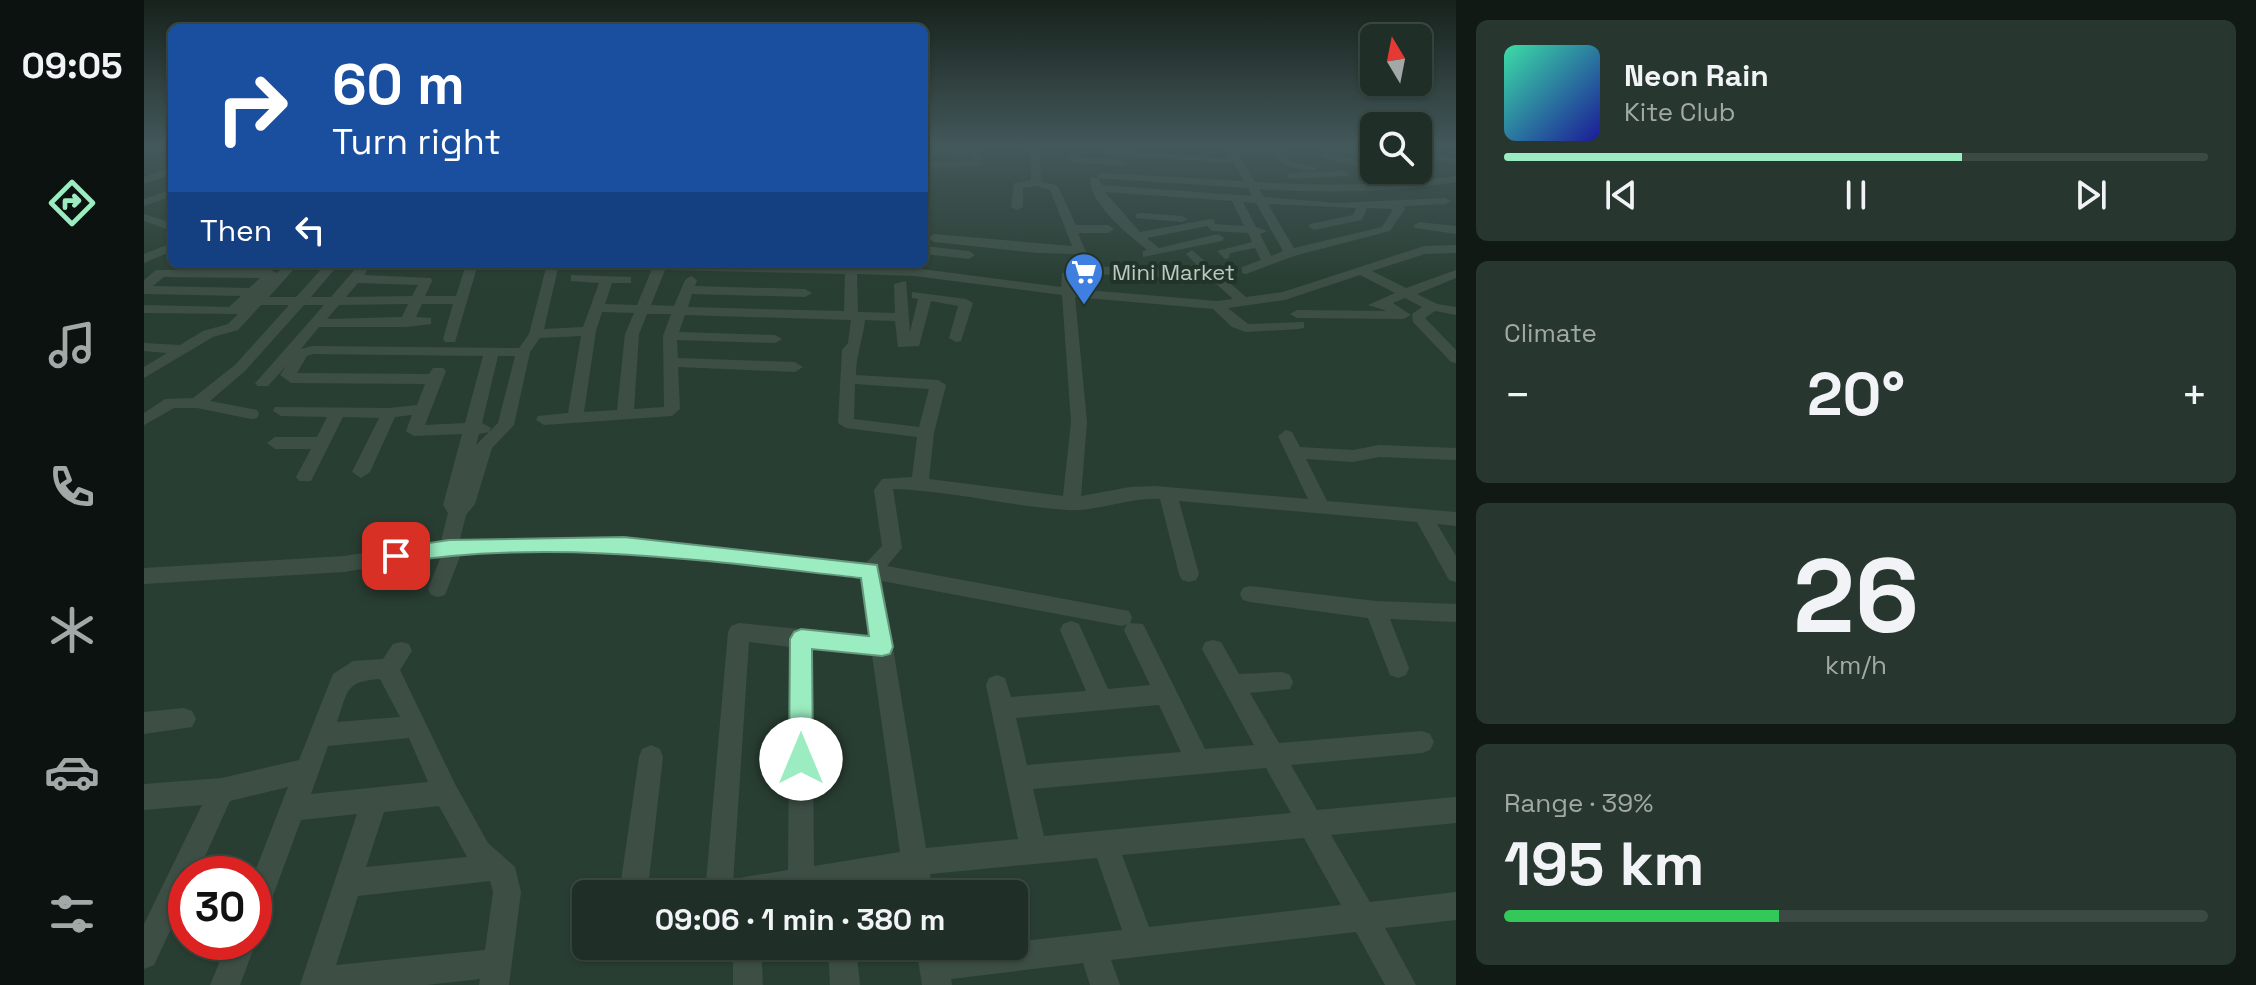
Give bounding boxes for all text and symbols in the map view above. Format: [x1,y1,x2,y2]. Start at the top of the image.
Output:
north arrow [1360,24,1432,96]
map controls [1360,24,1432,184]
text: 09:05 [21,43,123,89]
text: 60 m [332,49,465,120]
icon: right [200,56,304,160]
text: Neon Rain [1624,56,1769,95]
text: Kite Club [1624,95,1736,129]
button: search [1360,112,1432,184]
text: Turn right [332,119,501,165]
icon: previous [1599,173,1643,217]
icon: pause [1834,173,1878,217]
icon: next [2069,173,2113,217]
icon: directions [44,175,100,231]
icon: left [288,208,332,252]
text: Then [200,211,272,250]
supermarket icon: Mini Market [1063,251,1105,306]
place label: Mini Market [1112,258,1235,286]
text: Climate [1504,316,1597,350]
icon: music [44,317,100,373]
text: 20° [1807,356,1905,433]
text: − [1504,367,1531,423]
text: + [2181,367,2208,423]
icon: phone [44,459,100,515]
pin [362,522,430,590]
text: 26 [1793,530,1919,662]
icon: arrive [374,534,418,578]
icon: climate [44,602,100,658]
text: km/h [1825,648,1887,682]
position arrow [759,717,843,801]
icon: car [44,744,100,800]
text: Range · 39% [1504,786,1653,820]
text: 195 km [1504,826,1705,903]
speed limit sign: 30 [168,856,272,960]
icon: filters [44,886,100,942]
text: 09:06 · 1 min · 380 m [655,900,945,939]

